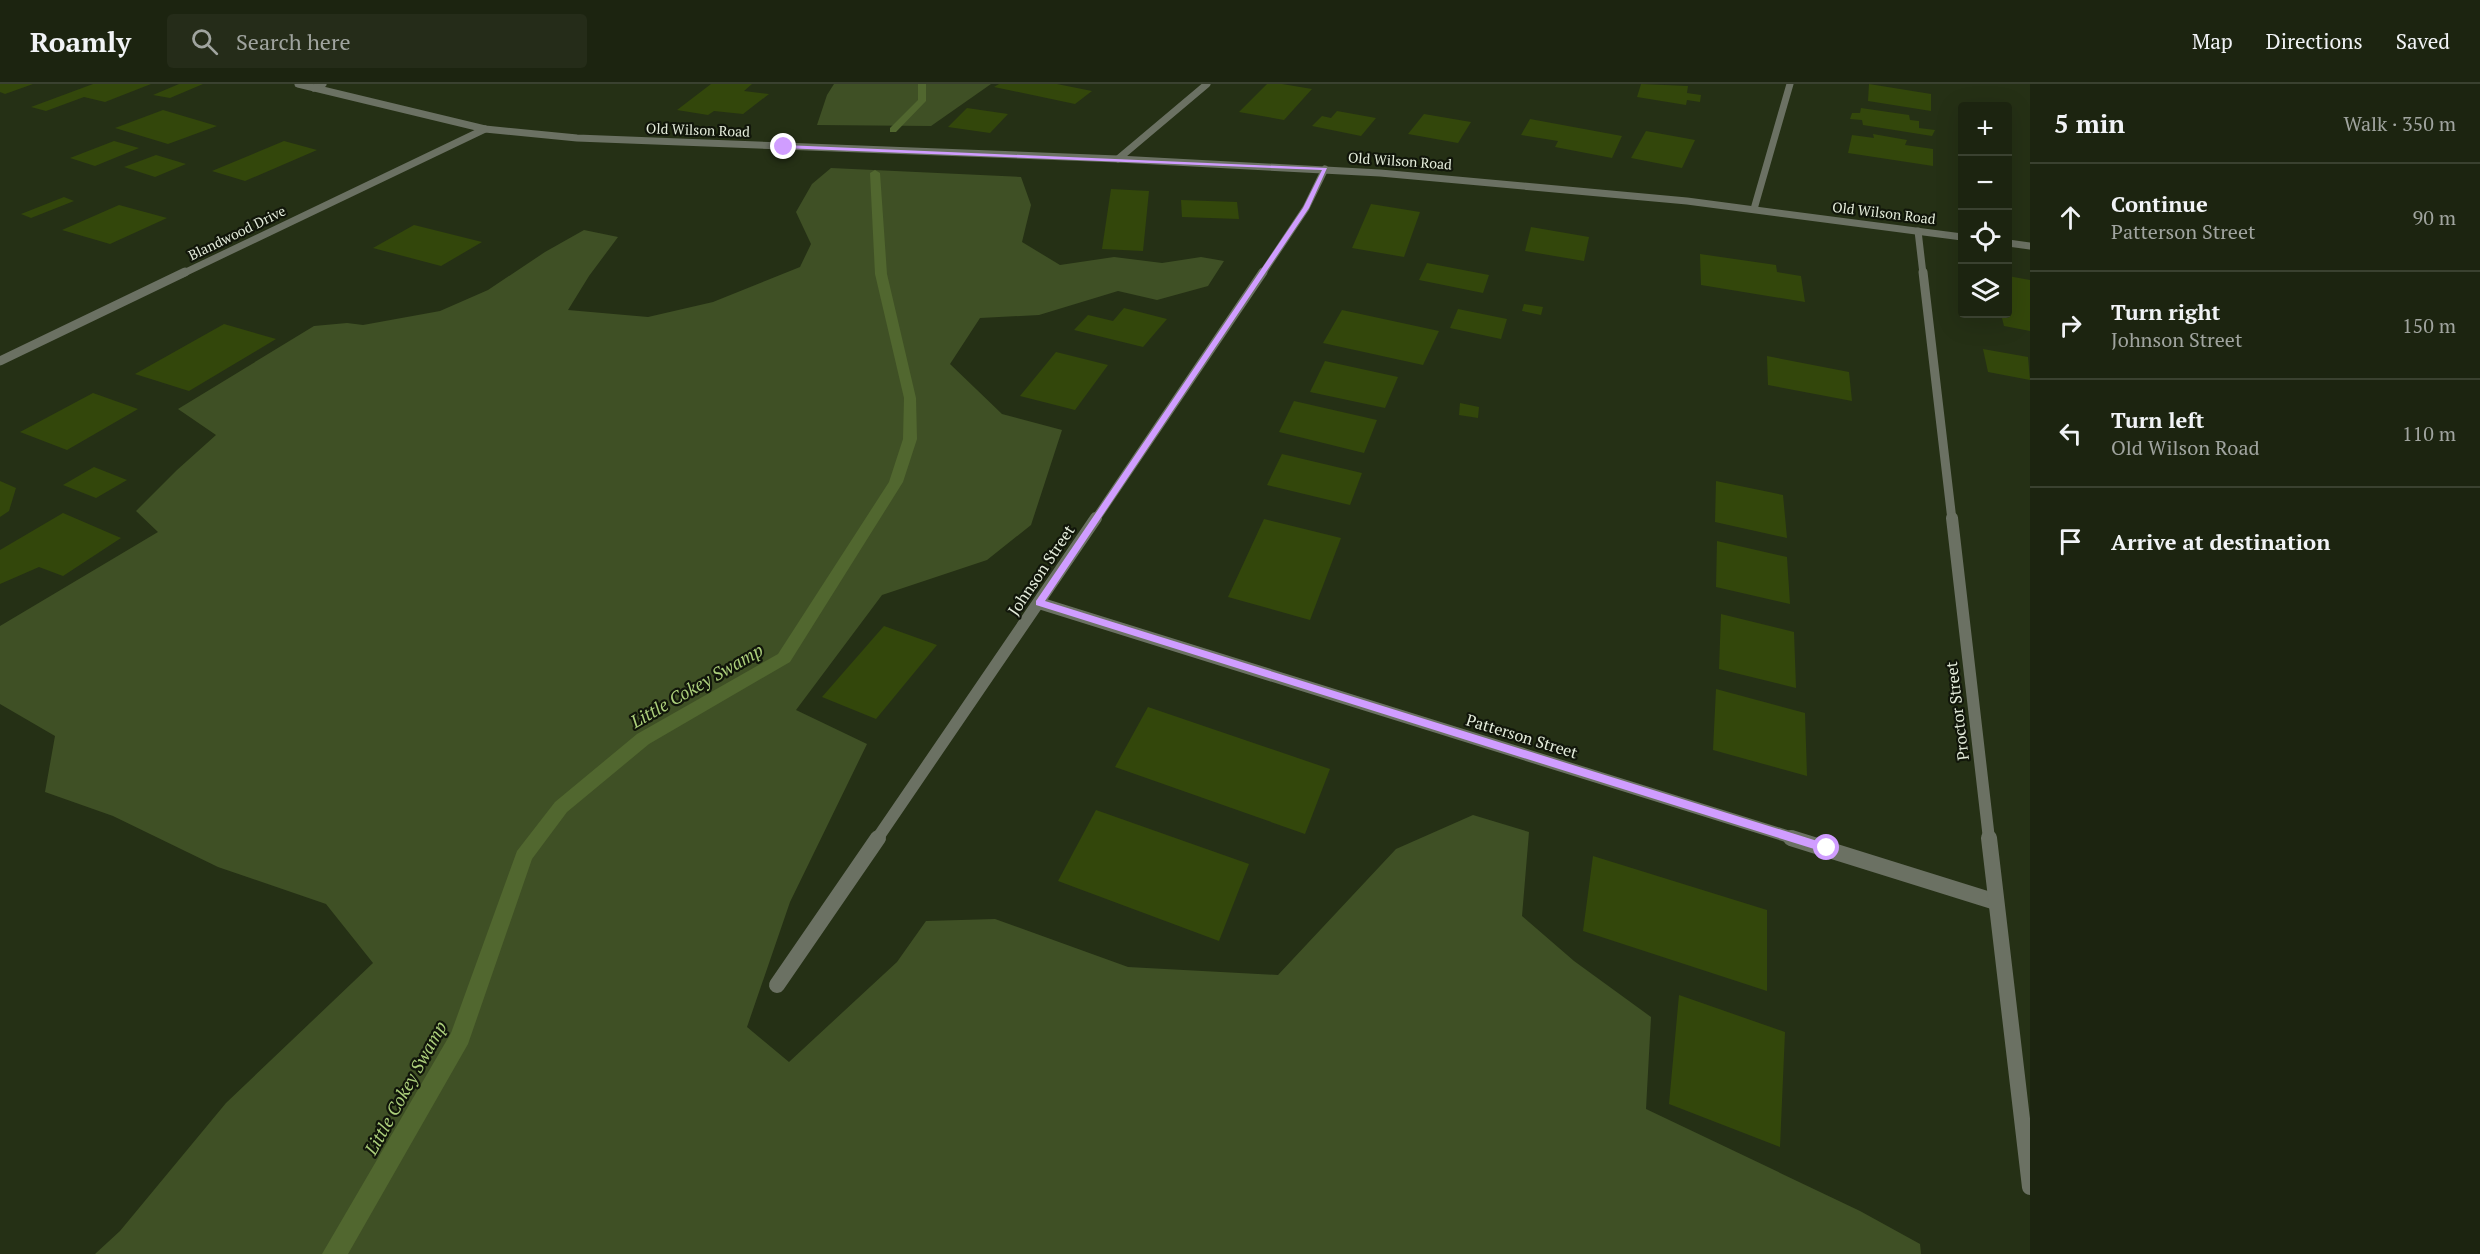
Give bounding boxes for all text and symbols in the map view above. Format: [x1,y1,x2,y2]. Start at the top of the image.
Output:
search box [167,14,587,68]
text: Roamly [30,23,131,60]
icon: search [188,25,221,58]
text: Search here [236,27,350,56]
text: Map [2192,27,2233,55]
text: Directions [2266,27,2363,55]
text: Saved [2396,27,2450,55]
map controls [1958,102,2012,318]
button: + [1958,102,2012,156]
text: 5 min [2054,106,2125,140]
text: Walk · 350 m [2344,110,2456,137]
street label: Old Wilson Road [646,118,751,141]
route end [770,133,796,159]
street label: Old Wilson Road [1347,147,1453,174]
button: − [1958,156,2012,210]
text: Continue [2111,189,2208,218]
street label: Old Wilson Road [1831,197,1937,228]
street label: Blandwood Drive [185,201,289,264]
icon: ahead [2054,201,2087,234]
text: 90 m [2413,204,2456,231]
button: locate [1958,210,2012,264]
text: Patterson Street [2111,218,2255,245]
button: layers [1958,264,2012,318]
text: Turn right [2111,297,2220,326]
icon: right [2054,309,2087,342]
text: 150 m [2402,312,2456,339]
text: Johnson Street [2111,326,2242,353]
text: Turn left [2111,405,2204,434]
icon: left [2054,417,2087,450]
text: 110 m [2402,420,2456,447]
text: Old Wilson Road [2111,434,2260,461]
street label: Johnson Street [1003,520,1080,620]
icon: arrive [2054,525,2087,558]
text: Arrive at destination [2111,527,2330,556]
water label: Little Cokey Swamp [625,637,767,733]
street label: Proctor Street [1940,660,1974,762]
street label: Patterson Street [1464,709,1581,763]
route start [1813,834,1839,860]
water label: Little Cokey Swamp [358,1016,452,1160]

